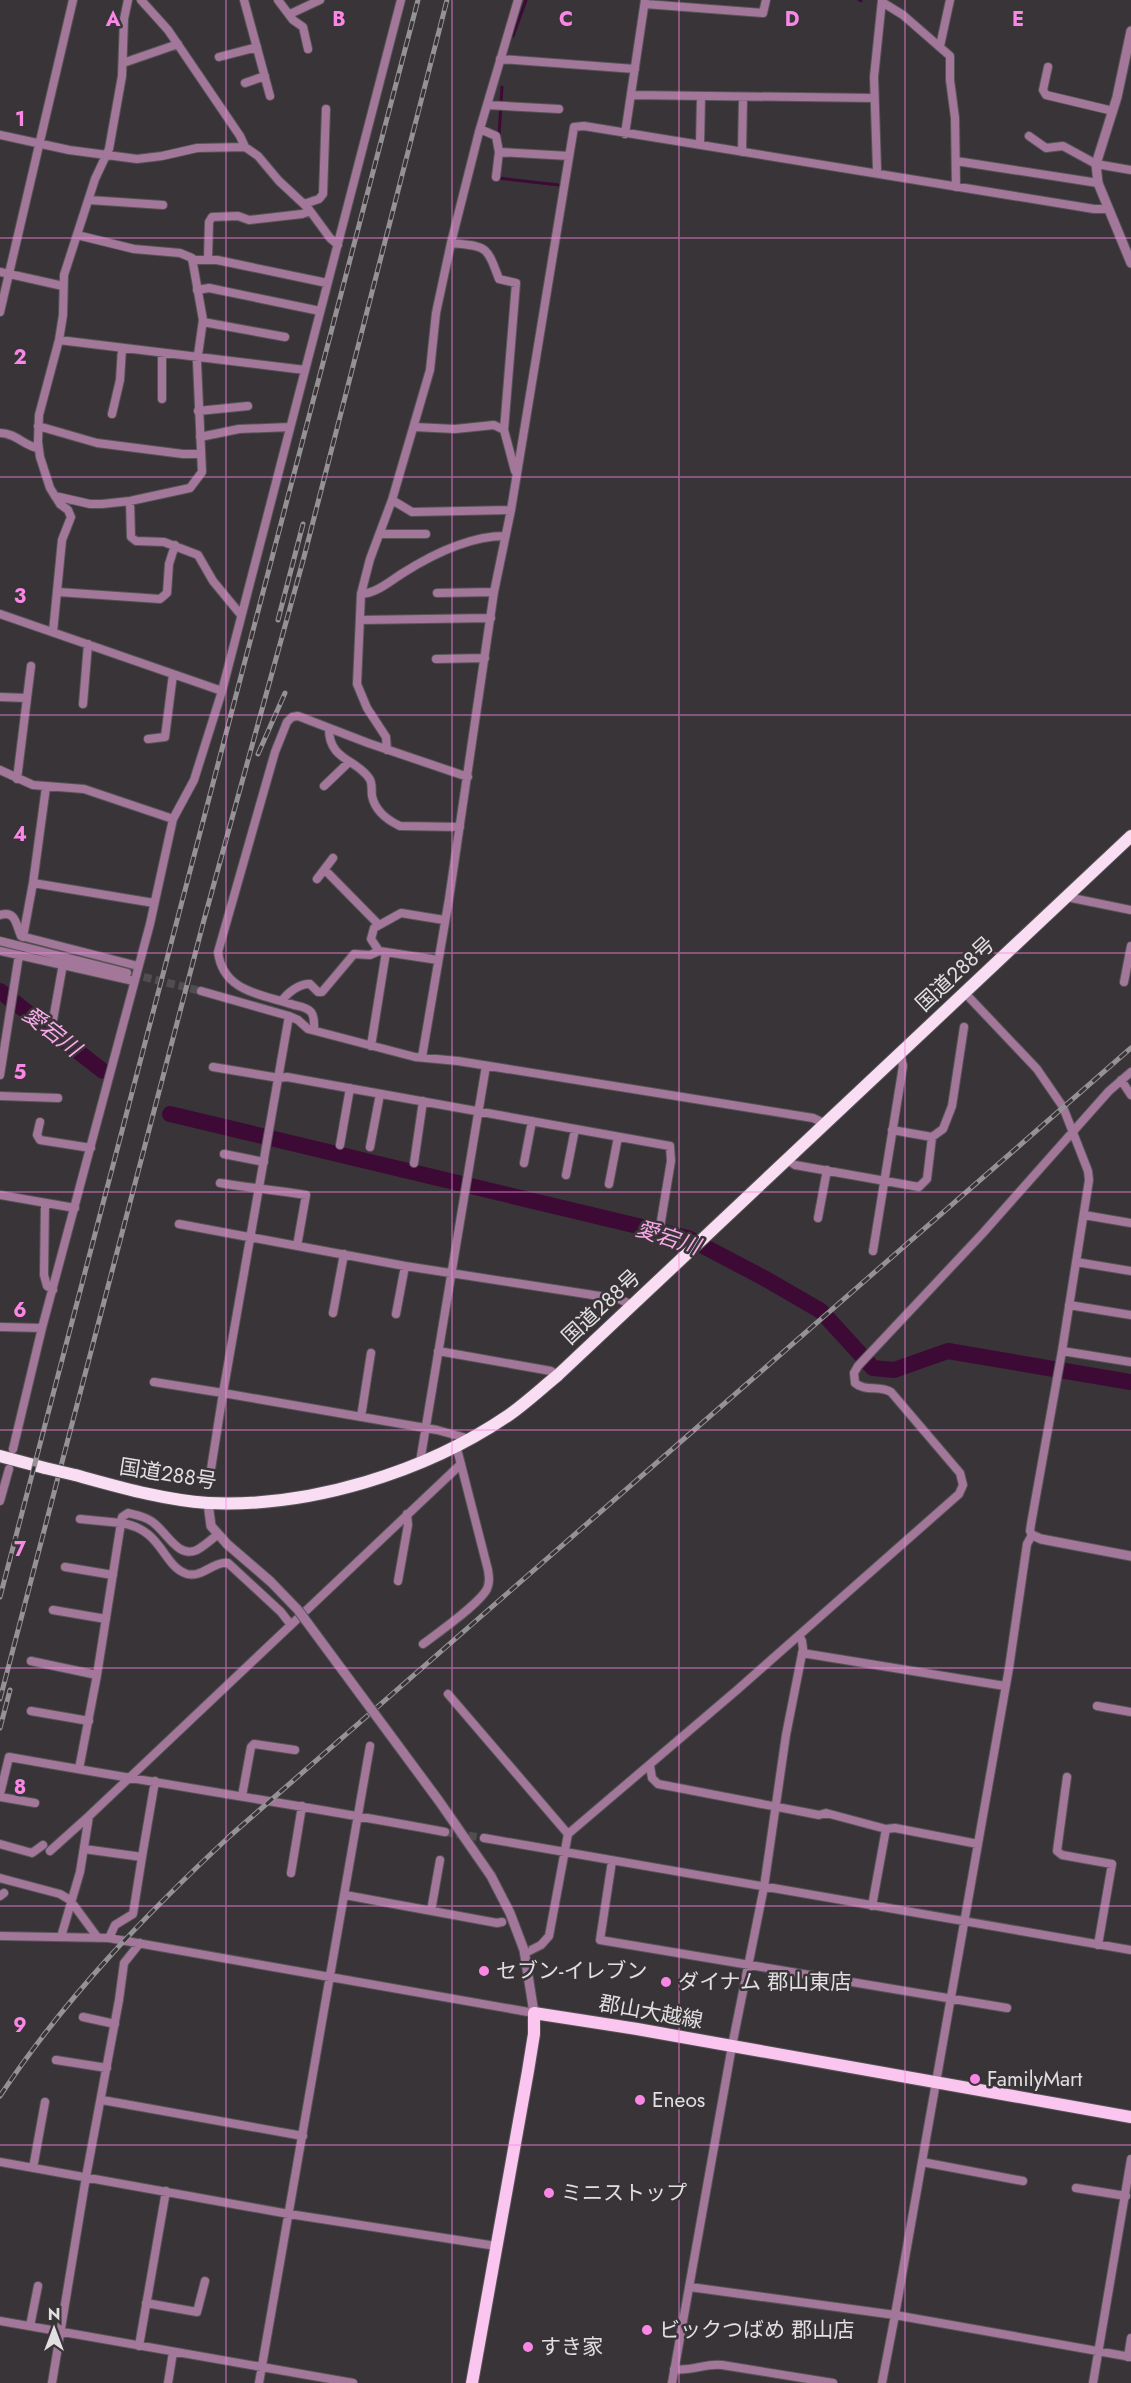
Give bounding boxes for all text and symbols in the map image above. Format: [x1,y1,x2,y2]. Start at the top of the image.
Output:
text: A [105,5,121,34]
text: B [332,5,346,34]
text: C [559,5,573,34]
text: D [785,5,799,34]
text: E [1012,5,1024,34]
text: 1 [15,105,25,134]
text: 2 [13,343,27,372]
text: 3 [14,582,26,611]
text: 4 [13,820,27,849]
street label: 国道288号 [909,930,1001,1018]
water label: 愛宕川 [16,998,89,1065]
text: 5 [14,1058,27,1087]
water label: 愛宕川 [632,1212,706,1263]
street label: 国道288号 [555,1263,647,1351]
text: 6 [13,1296,27,1325]
street label: 国道288号 [117,1452,219,1496]
text: 7 [14,1535,27,1564]
text: 8 [14,1773,26,1802]
place label: セブン-イレブン [496,1956,647,1986]
marker: セブン-イレブン [477,1964,491,1978]
place label: ダイナム 郡山東店 [678,1967,851,1997]
marker: ダイナム 郡山東店 [659,1975,673,1989]
street label: 郡山大越線 [597,1988,705,2036]
text: 9 [13,2011,27,2040]
place label: FamilyMart [987,2064,1082,2094]
marker: FamilyMart [968,2072,982,2086]
place label: Eneos [652,2085,705,2115]
marker: Eneos [633,2093,647,2107]
place label: ミニストップ [561,2178,687,2208]
marker: ミニストップ [542,2186,556,2200]
north arrow [24,2299,84,2359]
text: N [48,2303,60,2326]
place label: ビックつばめ 郡山店 [659,2315,854,2345]
marker: ビックつばめ 郡山店 [640,2323,654,2337]
place label: すき家 [540,2332,603,2362]
marker: すき家 [521,2340,535,2354]

